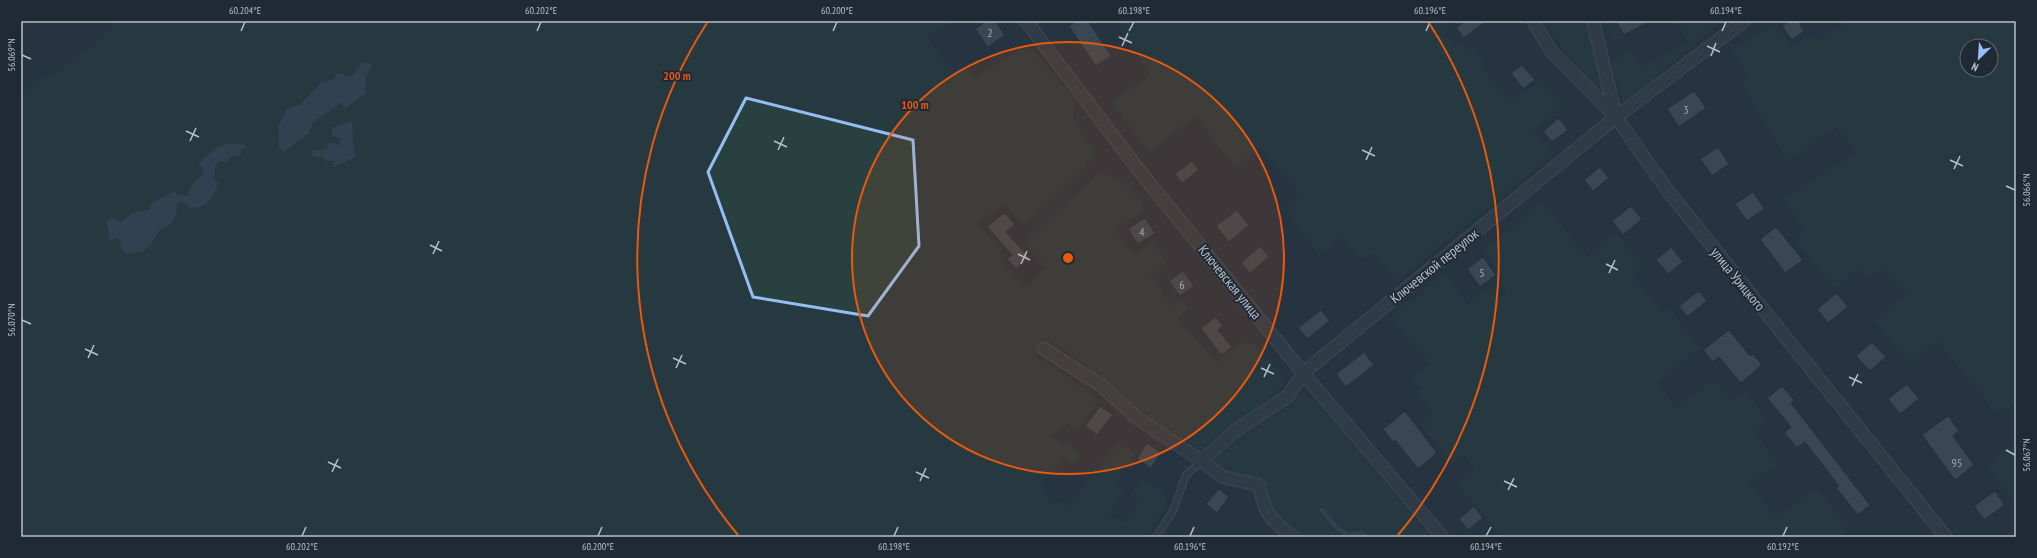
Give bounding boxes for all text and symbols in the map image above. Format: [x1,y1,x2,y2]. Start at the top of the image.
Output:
text: 60.204°E [229,4,261,17]
text: 60.202°E [525,4,557,17]
text: 60.200°E [821,4,853,17]
text: 60.198°E [1118,4,1150,17]
text: 60.196°E [1414,4,1446,17]
text: 60.194°E [1710,4,1742,17]
house number: 2 [987,25,993,40]
text: 56.069°N [5,38,18,72]
north arrow [1959,38,1999,78]
text: N [1969,59,1980,75]
text: 200 m [663,68,691,83]
text: 100 m [901,97,929,112]
house number: 3 [1683,102,1689,117]
text: 56.066°N [2020,173,2033,207]
house number: 4 [1139,224,1145,239]
street label: Ключевской переулок [1386,224,1482,307]
street label: Ключевская улица [1194,241,1266,323]
street label: улица Урицкого [1707,243,1769,315]
centre of rings [1061,251,1075,265]
house number: 5 [1479,265,1485,280]
house number: 6 [1179,277,1185,292]
text: 56.070°N [5,303,18,337]
text: 56.067°N [2020,438,2033,472]
house number: 95 [1952,455,1962,470]
text: 60.202°E [286,540,318,553]
text: 60.200°E [582,540,614,553]
text: 60.198°E [878,540,910,553]
text: 60.196°E [1174,540,1206,553]
text: 60.194°E [1470,540,1502,553]
text: 60.192°E [1767,540,1799,553]

